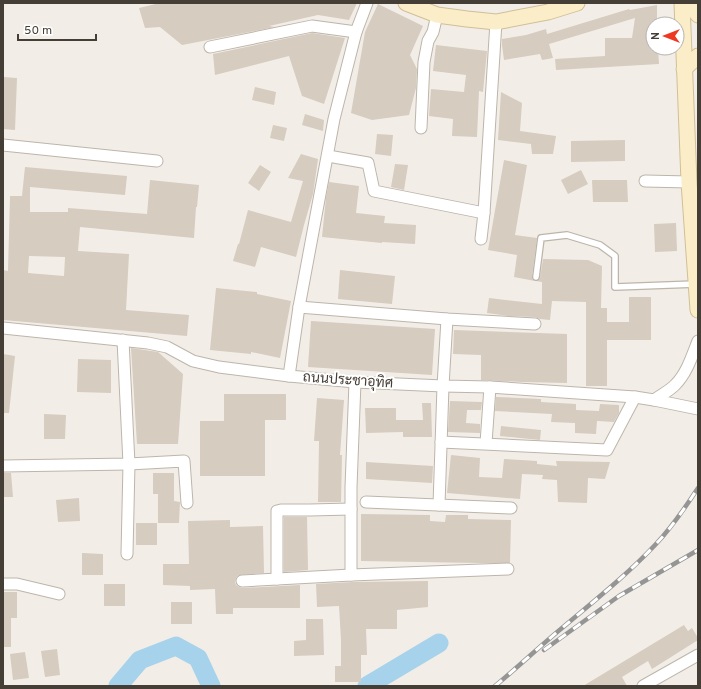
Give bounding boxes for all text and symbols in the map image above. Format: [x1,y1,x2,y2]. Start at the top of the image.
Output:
scale bar [18,16,96,42]
north arrow [645,16,685,56]
text: 50 m [24,23,52,39]
text: N [649,32,663,40]
street label: ถนนประชาอุทิศ [302,368,394,393]

